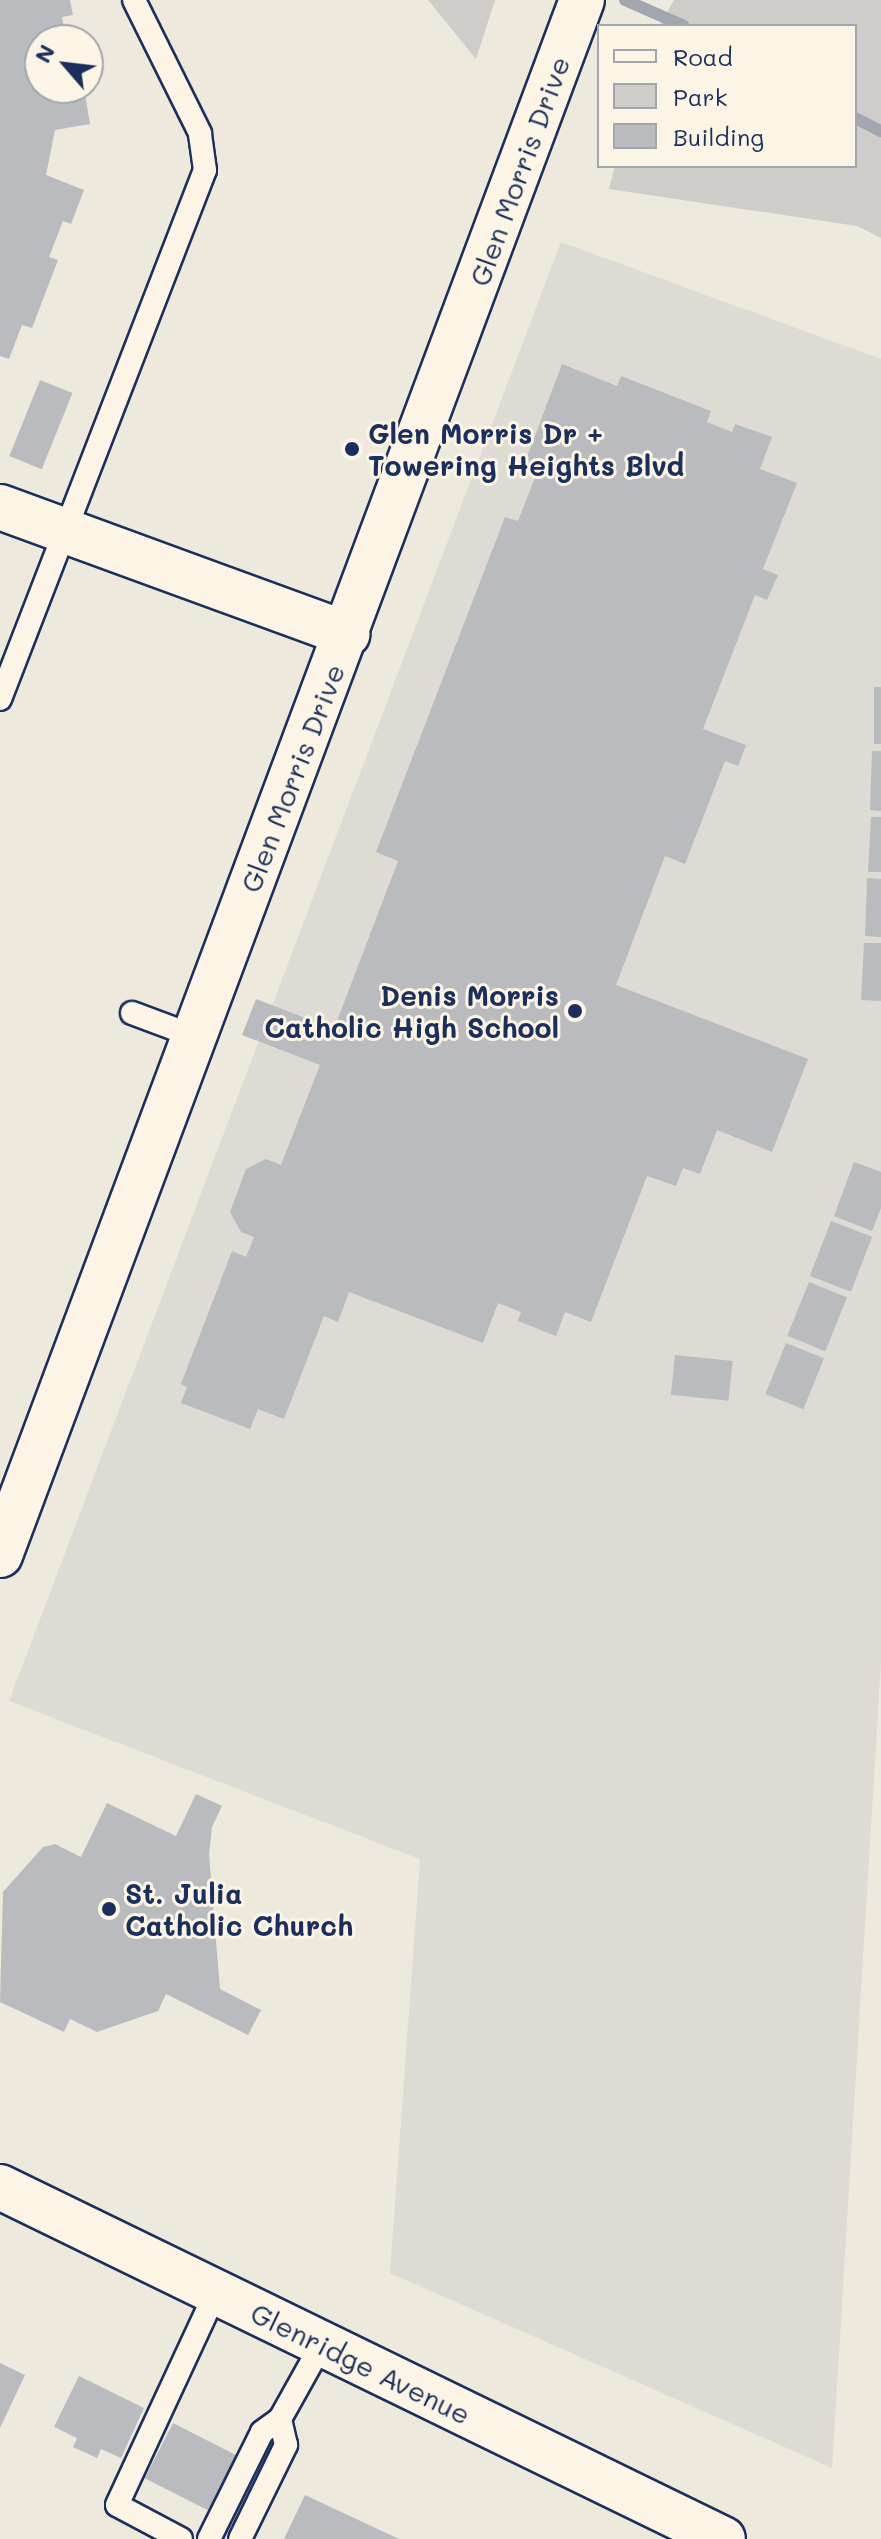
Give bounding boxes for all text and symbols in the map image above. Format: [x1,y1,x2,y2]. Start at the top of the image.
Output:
north arrow [24,24,104,104]
legend [597,24,857,168]
text: N [27,39,61,68]
text: Road [673,41,733,72]
street label: Glen Morris Drive [462,52,576,290]
text: Park [673,81,727,112]
text: Building [673,121,764,152]
place label: Glen Morris Dr + Towering Heights Blvd [368,416,684,482]
marker: Glen Morris Dr + Towering Heights Blvd [343,440,361,458]
street label: Glen Morris Drive [233,659,351,897]
place label: Denis Morris Catholic High School [264,978,559,1044]
marker: Denis Morris Catholic High School [566,1002,584,1020]
place label: St. Julia Catholic Church [125,1876,353,1942]
marker: St. Julia Catholic Church [100,1900,118,1918]
street label: Glenridge Avenue [246,2295,476,2431]

